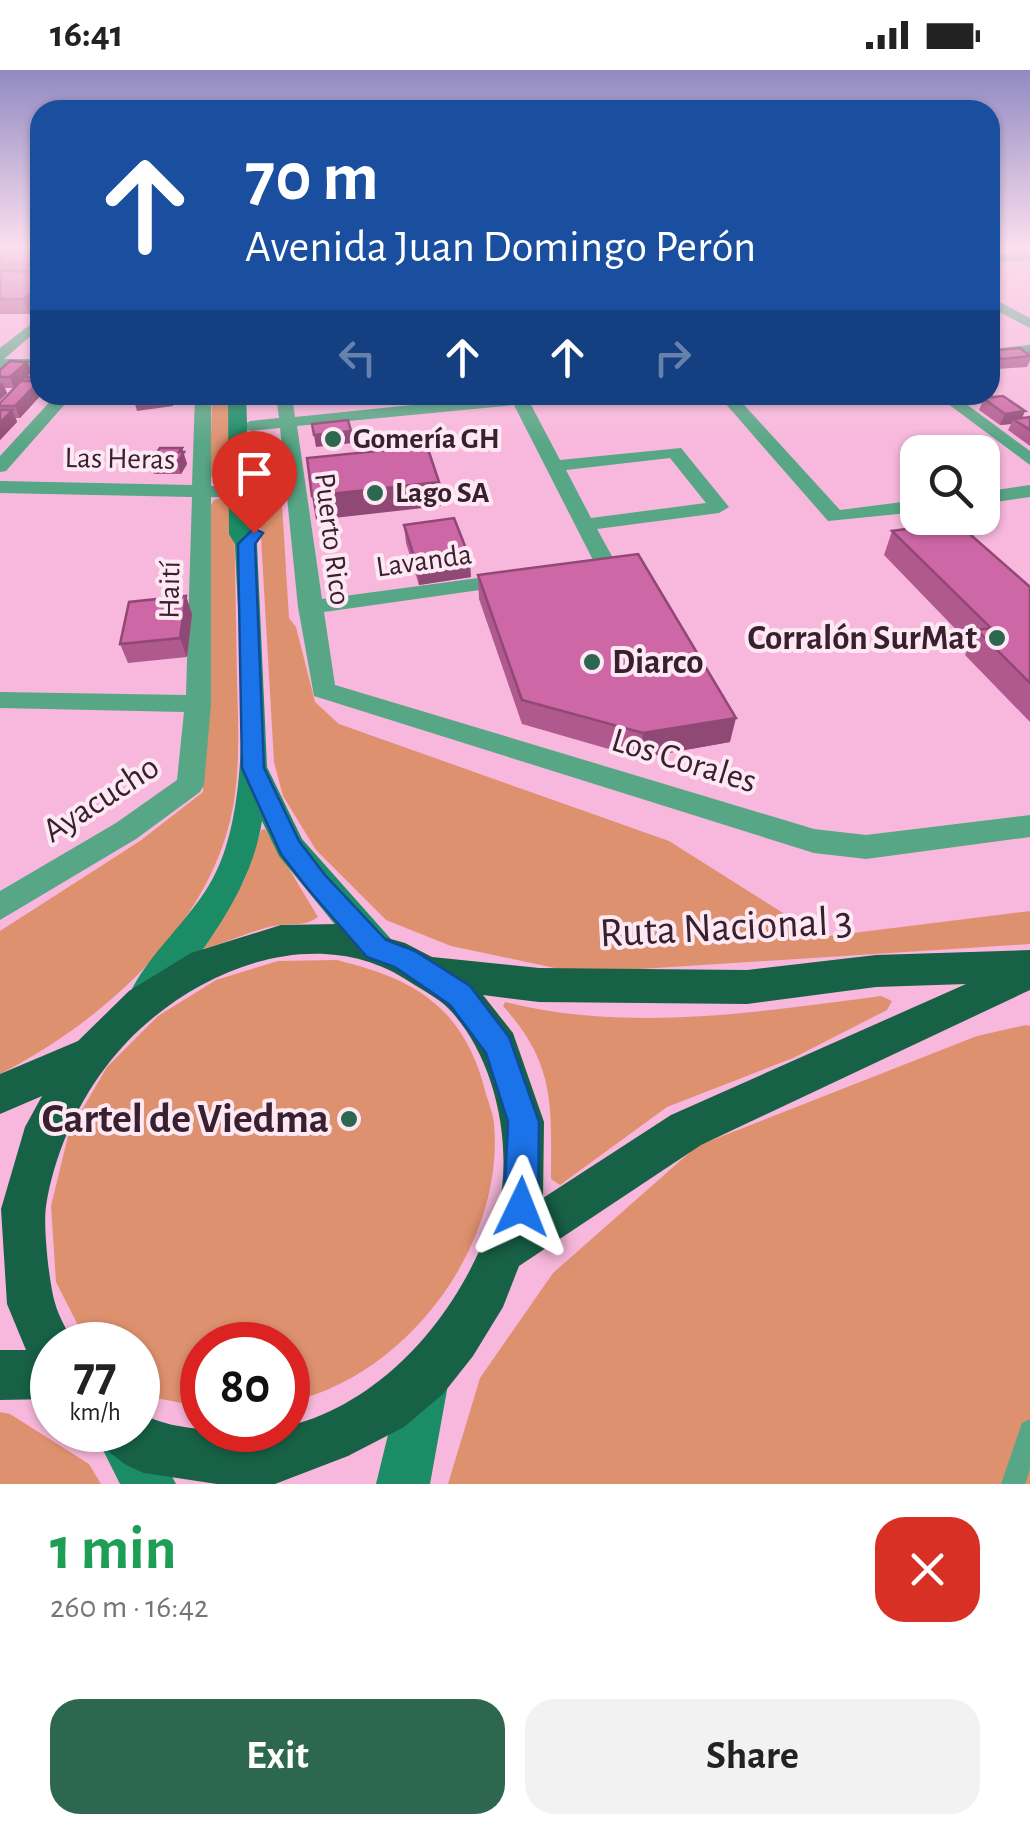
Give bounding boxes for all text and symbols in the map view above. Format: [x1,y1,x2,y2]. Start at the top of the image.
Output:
text: 16:41 [50,16,124,54]
icon: ahead [80,140,210,270]
text: 70 m [245,143,379,213]
text: Avenida Juan Domingo Perón [245,225,756,270]
icon: left [330,330,385,385]
icon: ahead [435,330,490,385]
icon: ahead [540,330,595,385]
icon: right [645,330,700,385]
place label: Gomería GH [353,424,500,454]
marker: Gomería GH [322,428,344,450]
pin [212,431,297,534]
map controls [900,435,1000,535]
button: search [900,435,1000,535]
street label: Las Heras [64,443,176,475]
icon: arrive [227,446,282,501]
street label: Puerto Rico [309,471,355,607]
place label: Lago SA [395,478,490,508]
marker: Lago SA [364,482,386,504]
street label: Lavanda [374,539,474,583]
street label: Haití [154,560,186,619]
place label: Corralón SurMat [748,621,977,656]
marker: Corralón SurMat [986,627,1008,649]
place label: Diarco [612,645,704,680]
marker: Diarco [581,651,603,673]
street label: Los Corales [608,722,760,800]
street label: Ayacucho [37,749,165,849]
street label: Ruta Nacional 3 [599,899,853,955]
place label: Cartel de Viedma [42,1098,329,1140]
marker: Cartel de Viedma [338,1108,360,1130]
position arrow [469,1155,573,1259]
speed limit sign: 80 [180,1322,310,1452]
text: 77 [73,1350,117,1400]
text: km/h [69,1400,121,1425]
button: close [875,1517,980,1622]
text: 1 min [50,1520,176,1580]
text: 260 m · 16:42 [50,1591,209,1623]
button: Exit [50,1699,505,1814]
button: Share [525,1699,980,1814]

